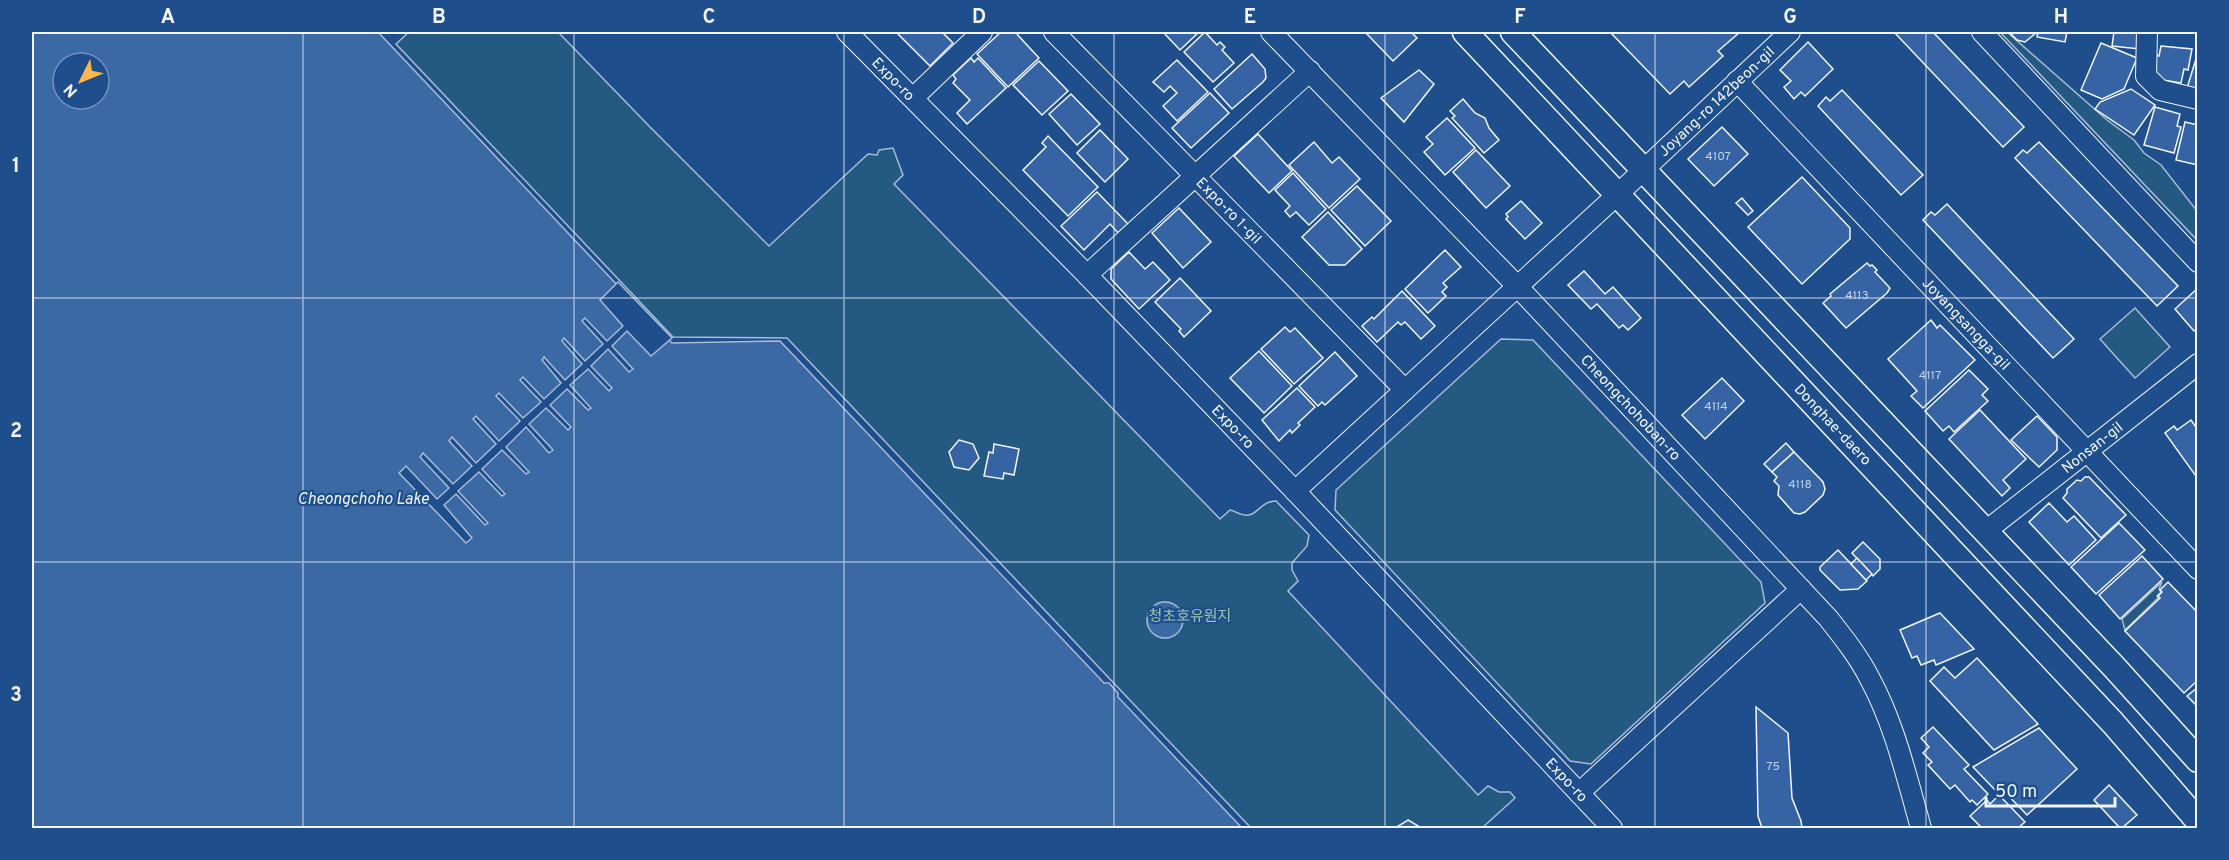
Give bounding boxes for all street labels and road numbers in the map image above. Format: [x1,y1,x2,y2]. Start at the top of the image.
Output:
street label: Joyang-ro 142beon-gil [1655,43,1779,162]
street label: Expo-ro [867,54,918,106]
street label: Expo-ro 1-gil [1191,174,1265,249]
street label: Joyangsangga-gil [1917,275,2013,375]
street label: Cheongchohoban-ro [1575,351,1684,466]
street label: Donghae-daero [1789,381,1875,470]
street label: Expo-ro [1206,402,1257,454]
street label: Nonsan-gil [2058,419,2128,479]
street label: Expo-ro [1540,755,1591,807]

